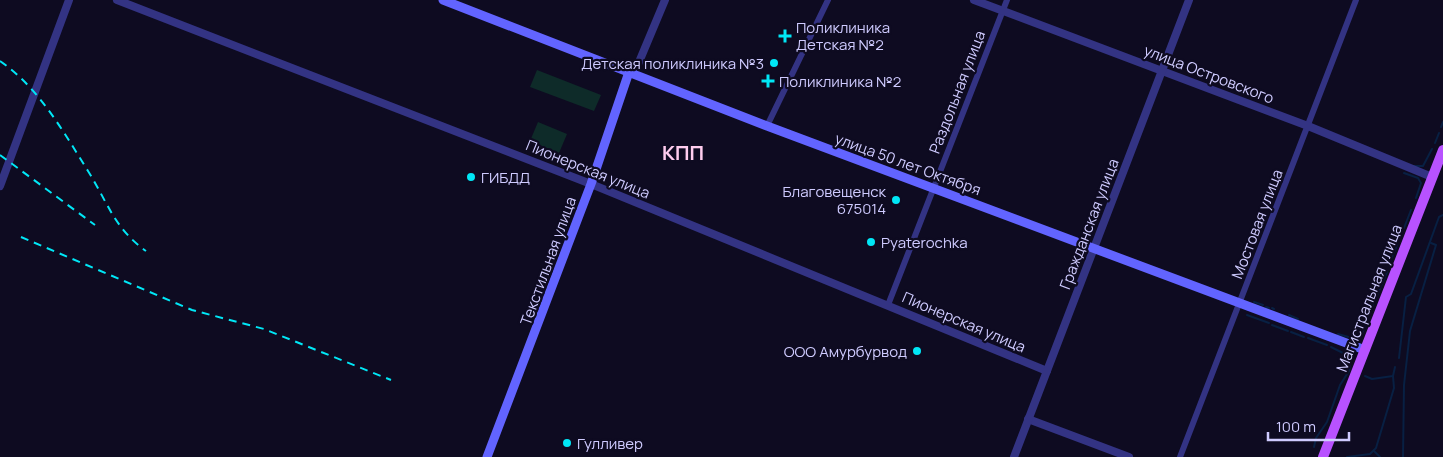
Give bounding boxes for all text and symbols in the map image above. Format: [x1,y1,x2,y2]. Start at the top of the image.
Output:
place label: Поликлиника Детская №2 [796,17,890,55]
street label: Раздольная улица [924,27,990,157]
marker: Поликлиника Детская №2 [778,29,792,43]
street label: улица Островского [1141,39,1277,109]
place label: Детская поликлиника №3 [581,53,764,74]
marker: Детская поликлиника №3 [768,57,780,69]
place label: Поликлиника №2 [779,71,901,92]
marker: Поликлиника №2 [761,74,775,88]
street label: улица 50 лет Октября [832,128,984,200]
street label: Пионерская улица [523,135,653,203]
district label: КПП [662,139,704,166]
street label: Гражданская улица [1054,156,1124,292]
street label: Мостовая улица [1226,166,1288,282]
place label: ГИБДД [481,167,530,188]
marker: ГИБДД [465,171,477,183]
place label: Благовещенск 675014 [783,181,887,219]
street label: Текстильная улица [515,194,581,328]
marker: Благовещенск 675014 [890,194,902,206]
street label: Магистральная улица [1331,221,1407,375]
place label: Pyaterochka [881,232,968,253]
marker: Pyaterochka [865,236,877,248]
street label: Пионерская улица [899,287,1029,357]
place label: ООО Амурбурвод [784,341,907,362]
marker: ООО Амурбурвод [911,345,923,357]
scale bar [1268,410,1349,442]
text: 100 m [1276,416,1316,437]
place label: Гулливер [577,433,643,454]
marker: Гулливер [561,437,573,449]

